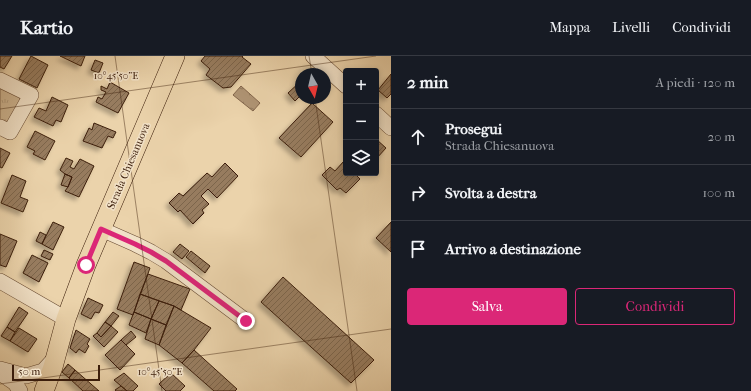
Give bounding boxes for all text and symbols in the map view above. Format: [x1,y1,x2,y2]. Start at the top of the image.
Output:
text: Kartio [20,17,73,39]
text: Mappa [549,19,590,36]
text: Livelli [612,19,650,36]
text: Condividi [672,19,731,36]
north arrow [295,68,331,104]
map controls [343,68,379,176]
button: + [343,68,379,104]
text: 10°45'50"E [94,70,138,82]
text: 2 min [407,72,448,92]
text: A piedi · 120 m [655,75,735,90]
button: − [343,104,379,140]
street label: Strada Chiesanuova [104,120,153,211]
text: Prosegui [445,120,502,138]
icon: ahead [407,126,429,148]
text: 20 m [708,129,735,144]
text: Strada Chiesanuova [445,138,554,153]
button: layers [343,140,379,176]
icon: right [407,182,429,204]
text: Svolta a destra [445,184,537,202]
text: 100 m [702,185,735,200]
icon: arrive [407,238,429,260]
text: Arrivo a destinazione [445,240,581,258]
route start [77,256,95,274]
button: Salva [407,288,567,325]
button: Condividi [575,288,735,325]
route end [237,312,255,330]
scale bar [12,363,100,382]
text: 50 m [18,365,40,378]
text: 10°45'50"E [138,366,182,378]

